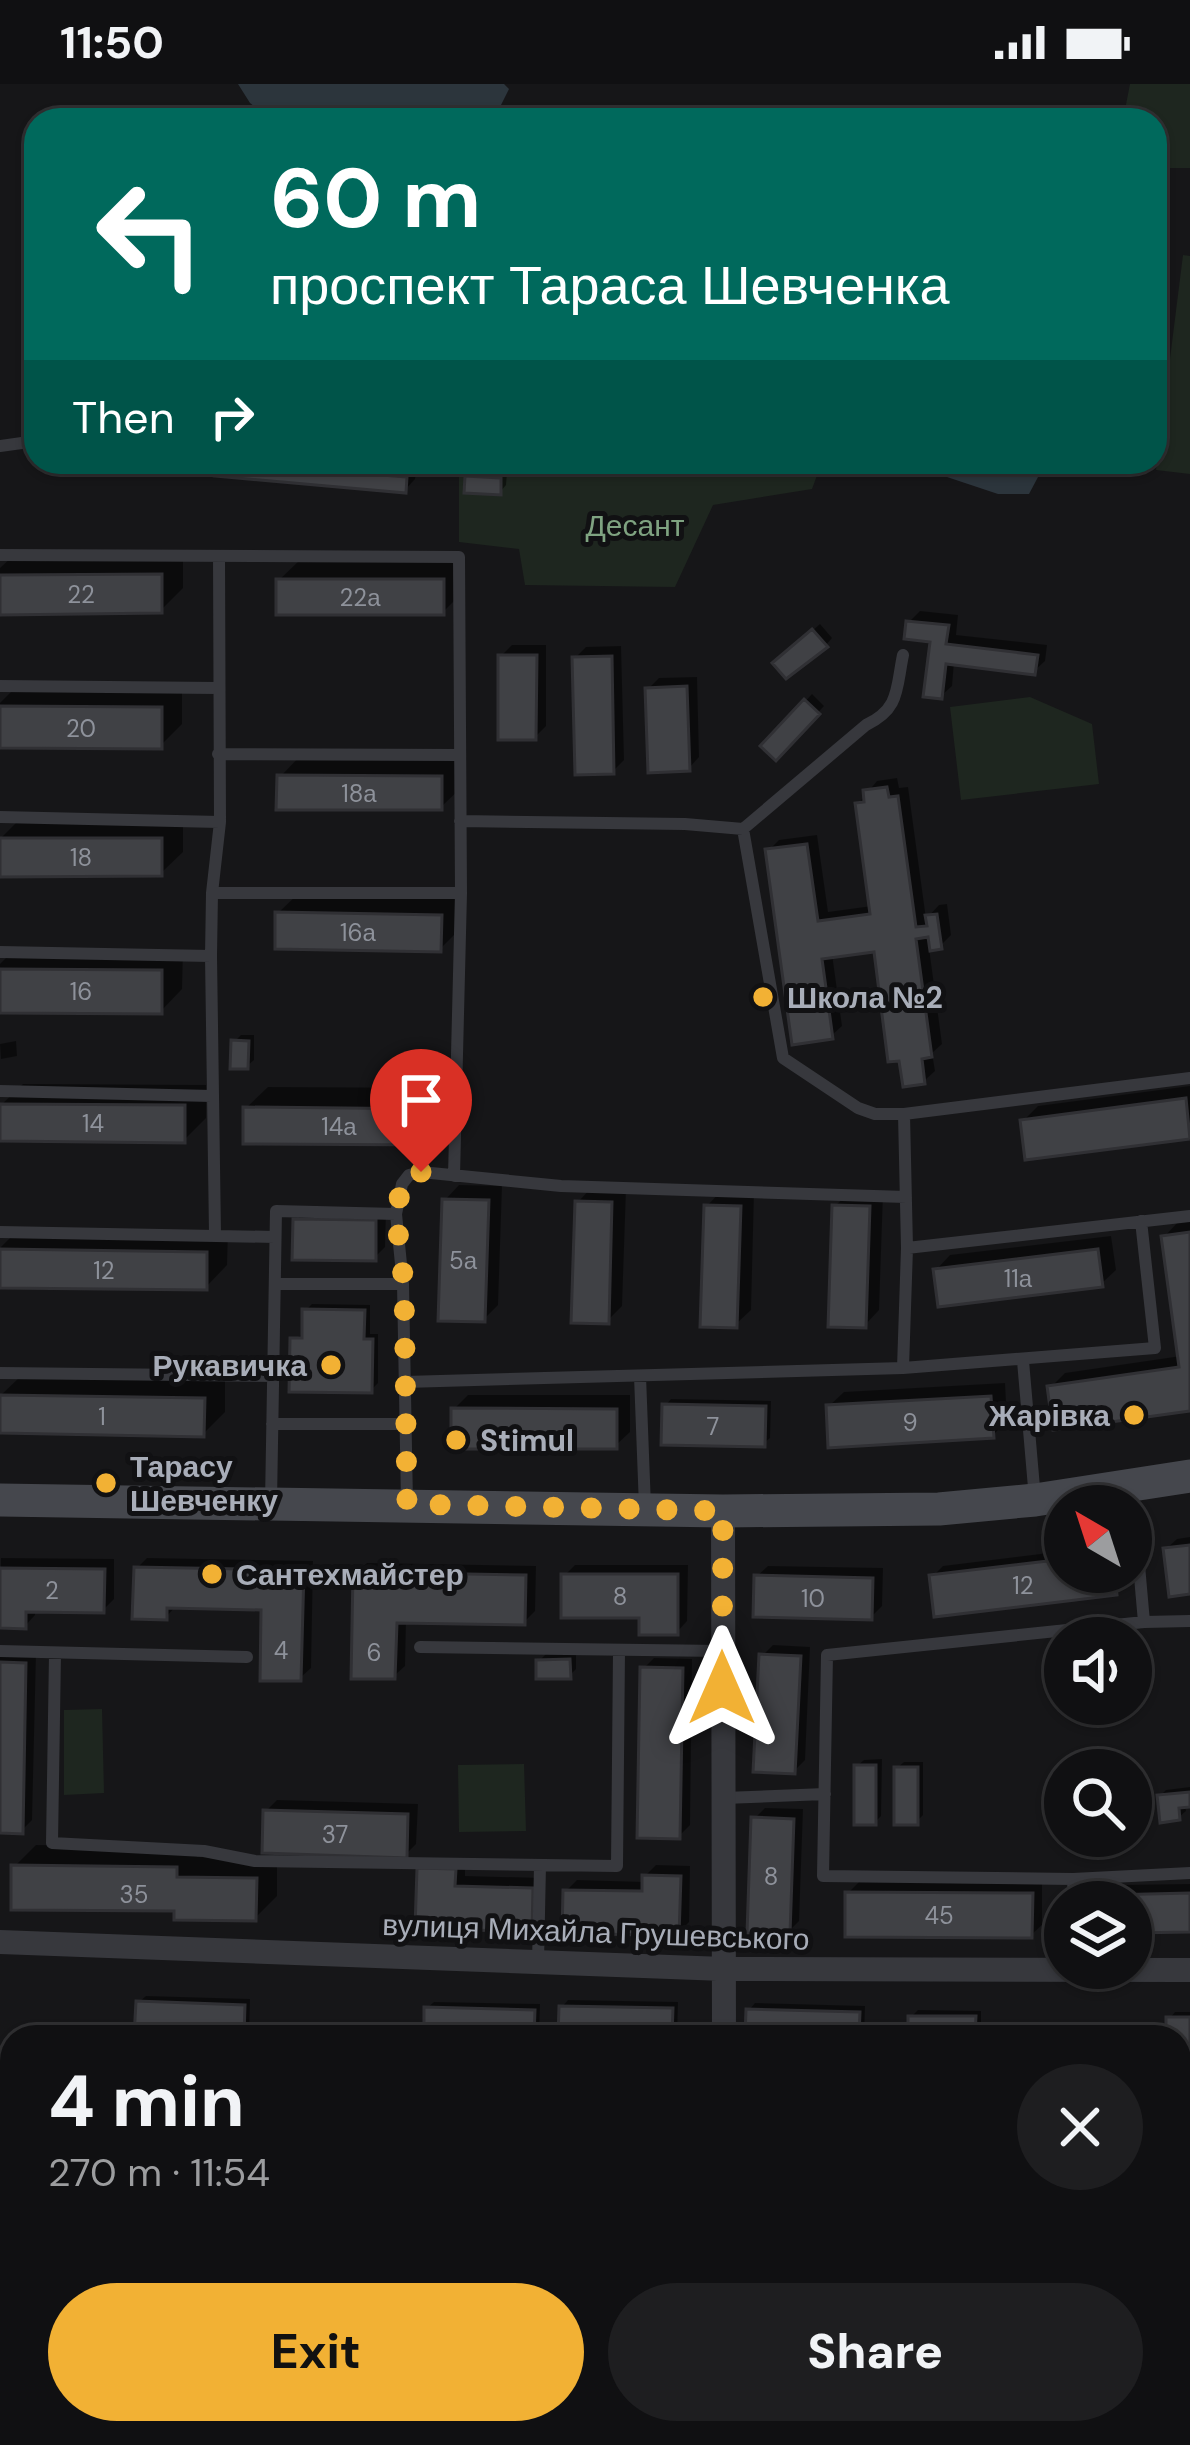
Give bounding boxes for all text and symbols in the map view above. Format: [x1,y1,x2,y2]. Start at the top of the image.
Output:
text: 11:50 [60,13,164,72]
text: 60 m [270,144,481,253]
icon: left [72,156,228,312]
text: проспект Тараса Шевченка [270,250,950,321]
icon: right [199,384,265,450]
text: Then [72,388,175,447]
park label: Десант [586,506,685,545]
house number: 22 [67,579,95,610]
house number: 22а [340,582,381,613]
house number: 20 [66,713,96,744]
house number: 18а [341,778,377,809]
house number: 18 [70,842,92,873]
house number: 16а [340,917,377,948]
house number: 16 [70,976,92,1007]
place label: Школа №2 [787,978,943,1017]
marker: Школа №2 [750,984,776,1010]
pin [370,1049,472,1172]
icon: arrive [388,1067,454,1133]
house number: 14 [82,1108,104,1139]
house number: 14а [321,1111,357,1142]
house number: 5а [449,1245,478,1276]
house number: 12 [93,1255,115,1286]
house number: 11а [1004,1263,1033,1294]
place label: Рукавичка [153,1346,307,1385]
marker: Рукавичка [318,1352,344,1378]
place label: Жарівка [988,1396,1110,1435]
house number: 1 [98,1401,106,1432]
marker: Жарівка [1121,1402,1147,1428]
house number: 9 [902,1407,918,1438]
house number: 7 [707,1411,719,1442]
place label: Stimul [480,1421,574,1460]
marker: Stimul [443,1427,469,1453]
place label: Тарасу Шевченку [130,1447,278,1520]
marker: Тарасу Шевченку [93,1470,119,1496]
north arrow [1044,1485,1152,1593]
map controls [1044,1485,1152,1989]
place label: Сантехмайстер [236,1555,464,1594]
marker: Сантехмайстер [199,1561,225,1587]
house number: 12 [1012,1570,1034,1601]
house number: 2 [45,1575,59,1606]
house number: 8 [613,1581,627,1612]
house number: 10 [801,1583,825,1614]
button: sound [1044,1617,1152,1725]
position arrow [659,1625,785,1751]
house number: 4 [274,1635,288,1666]
house number: 6 [366,1637,382,1668]
button: search [1044,1749,1152,1857]
house number: 37 [322,1819,348,1850]
house number: 8 [764,1861,778,1892]
house number: 35 [120,1879,148,1910]
button: layers [1044,1881,1152,1989]
house number: 45 [924,1900,954,1931]
street label: вулиця Михайла Грушевського [382,1905,810,1959]
text: 4 min [48,2055,245,2148]
button: close [1017,2064,1143,2190]
text: 270 m · 11:54 [48,2147,270,2198]
button: Exit [48,2283,584,2421]
button: Share [608,2283,1143,2421]

